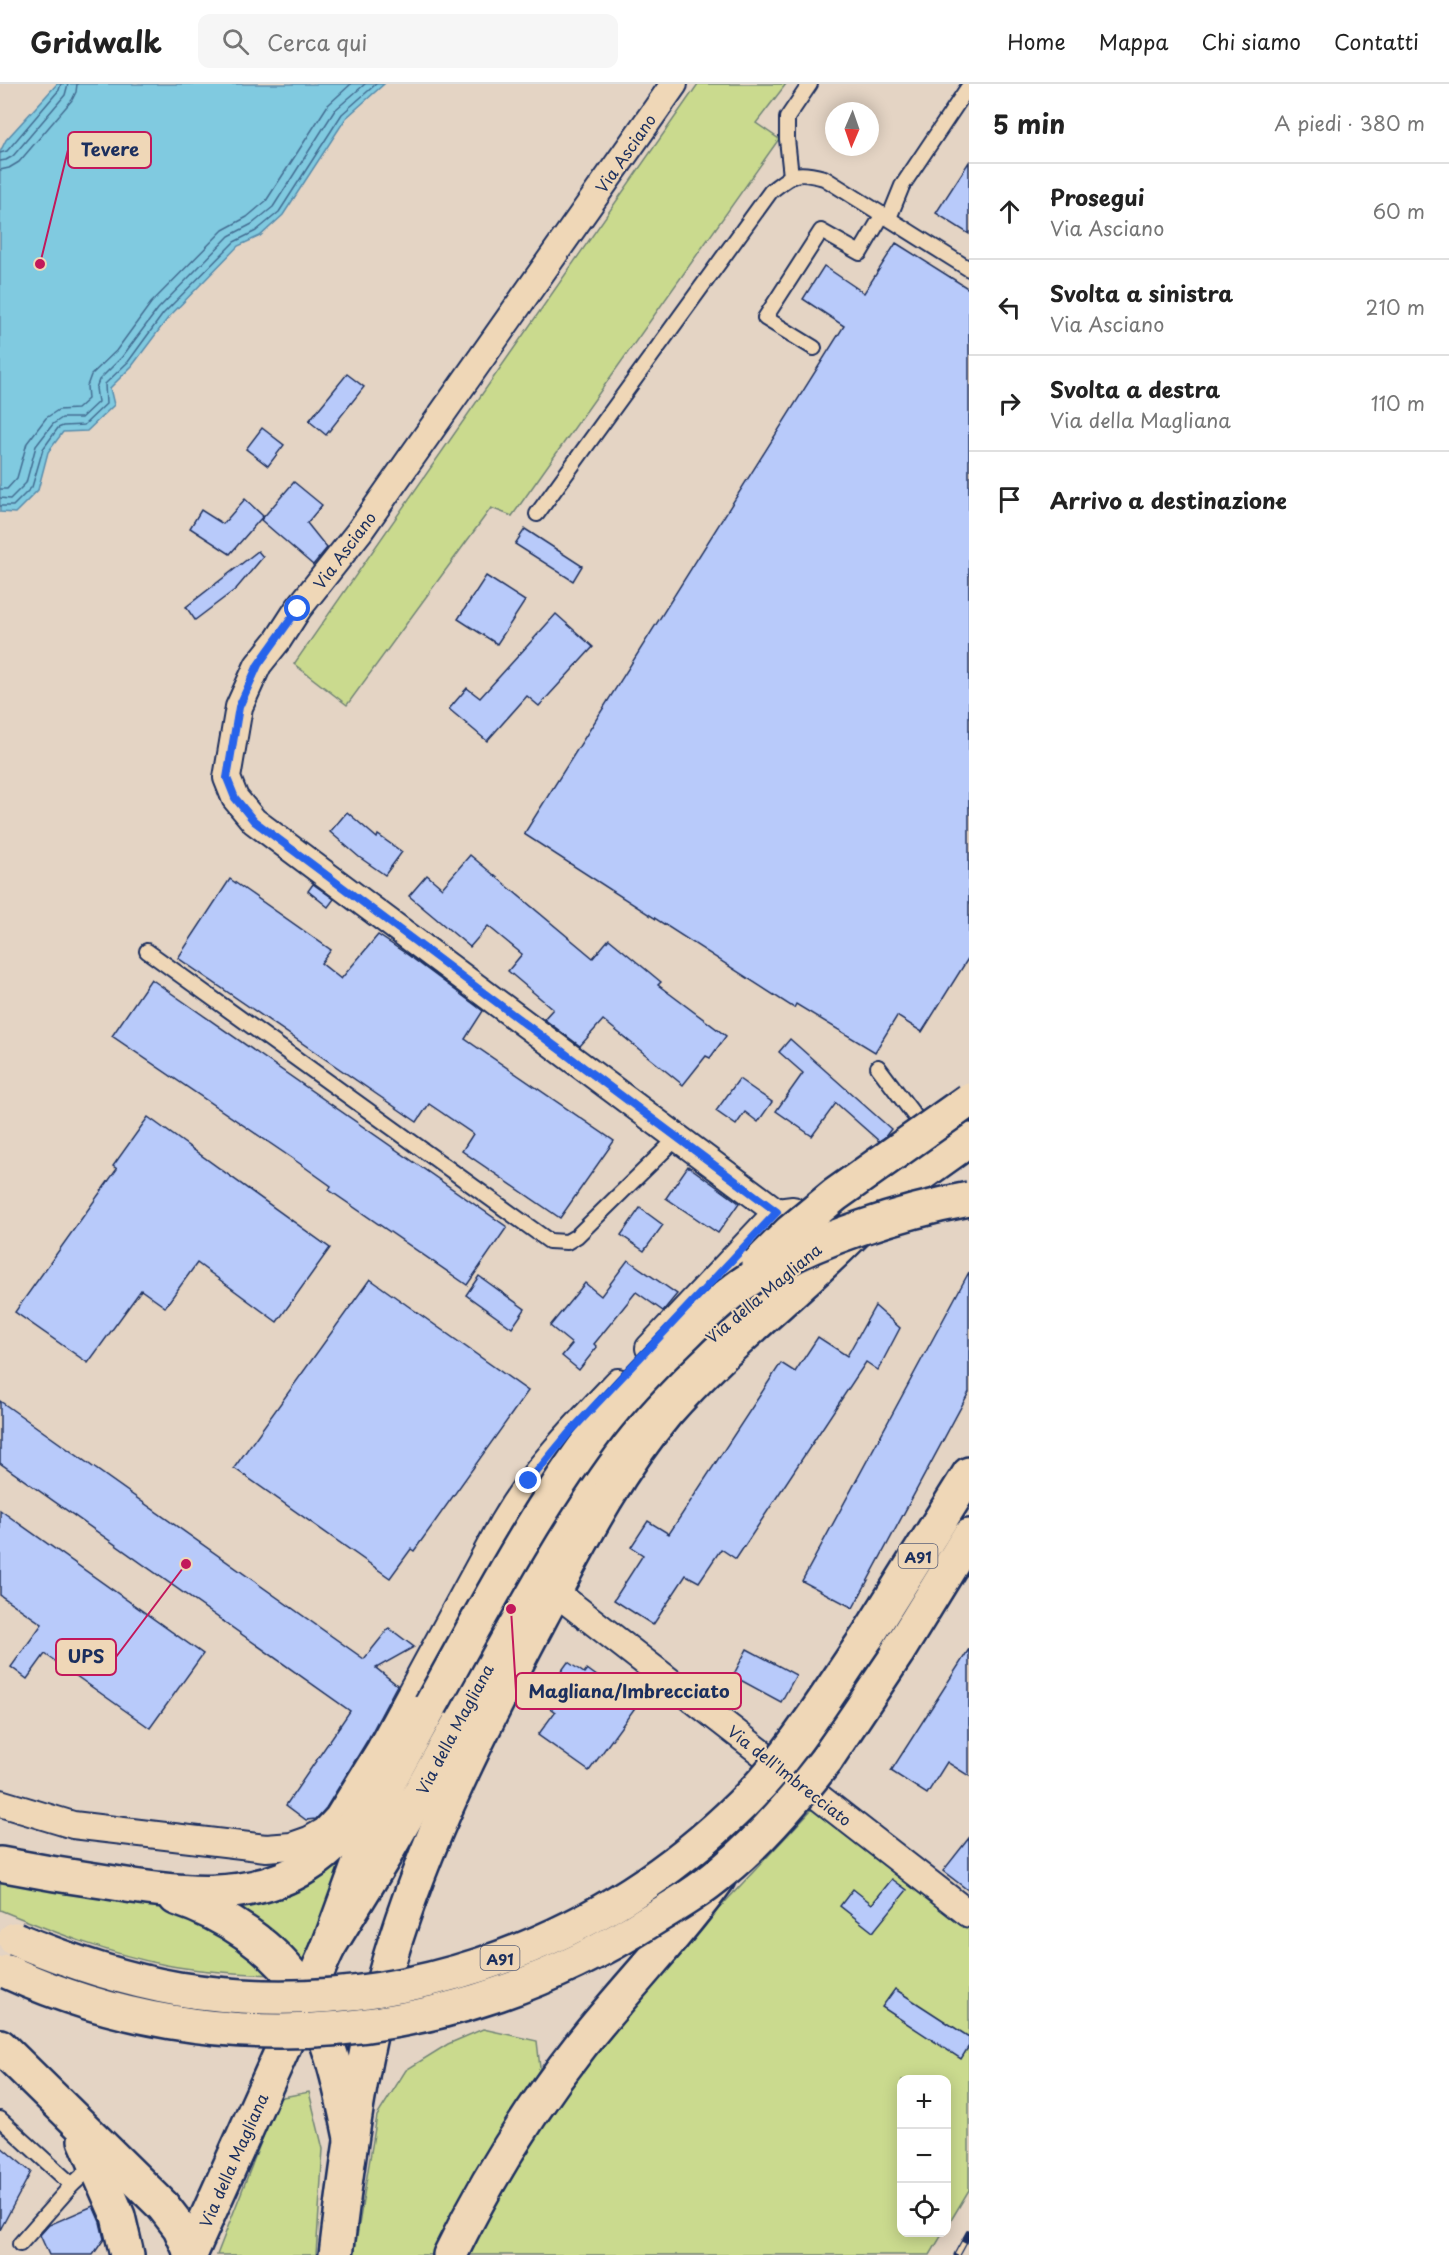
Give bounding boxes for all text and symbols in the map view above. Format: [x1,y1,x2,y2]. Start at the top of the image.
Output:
search box [198,14,618,68]
text: Gridwalk [30,20,162,63]
icon: search [219,25,252,58]
text: Cerca qui [267,25,367,58]
text: Home [1007,25,1066,57]
text: Mappa [1099,25,1169,57]
text: Chi siamo [1202,25,1301,57]
text: Contatti [1334,25,1419,57]
north arrow [825,102,879,156]
text: 5 min [993,104,1065,143]
text: A piedi · 380 m [1274,108,1425,138]
street label: Via Asciano [589,109,661,197]
callout: Tevere [68,132,151,168]
text: Tevere [81,135,139,162]
text: Prosegui [1050,180,1144,213]
icon: ahead [993,195,1026,228]
text: 60 m [1373,196,1425,226]
text: Via Asciano [1050,213,1164,243]
text: Svolta a sinistra [1050,276,1233,309]
icon: left [993,291,1026,324]
text: 210 m [1366,292,1425,322]
text: Via Asciano [1050,309,1164,339]
text: Svolta a destra [1050,372,1220,405]
icon: right [993,387,1026,420]
text: 110 m [1371,388,1425,418]
text: Via della Magliana [1050,405,1231,435]
icon: arrive [993,483,1026,516]
text: Arrivo a destinazione [1050,483,1287,516]
street label: Via Asciano [307,506,381,594]
route start [284,595,310,621]
street label: Via della Magliana [700,1237,826,1349]
route end [515,1467,541,1493]
road number: A91 [898,1544,938,1568]
callout: UPS [56,1639,116,1675]
text: UPS [68,1642,104,1669]
street label: Via della Magliana [409,1659,499,1799]
callout: Magliana/Imbrecciato [516,1673,741,1709]
text: Magliana/Imbrecciato [528,1677,730,1704]
street label: Via dell'Imbrecciato [723,1719,857,1831]
road number: A91 [480,1946,520,1970]
map controls [897,2075,951,2237]
button: + [897,2075,951,2129]
street label: Via della Magliana [193,2089,273,2231]
button: − [897,2129,951,2183]
button: locate [897,2183,951,2237]

